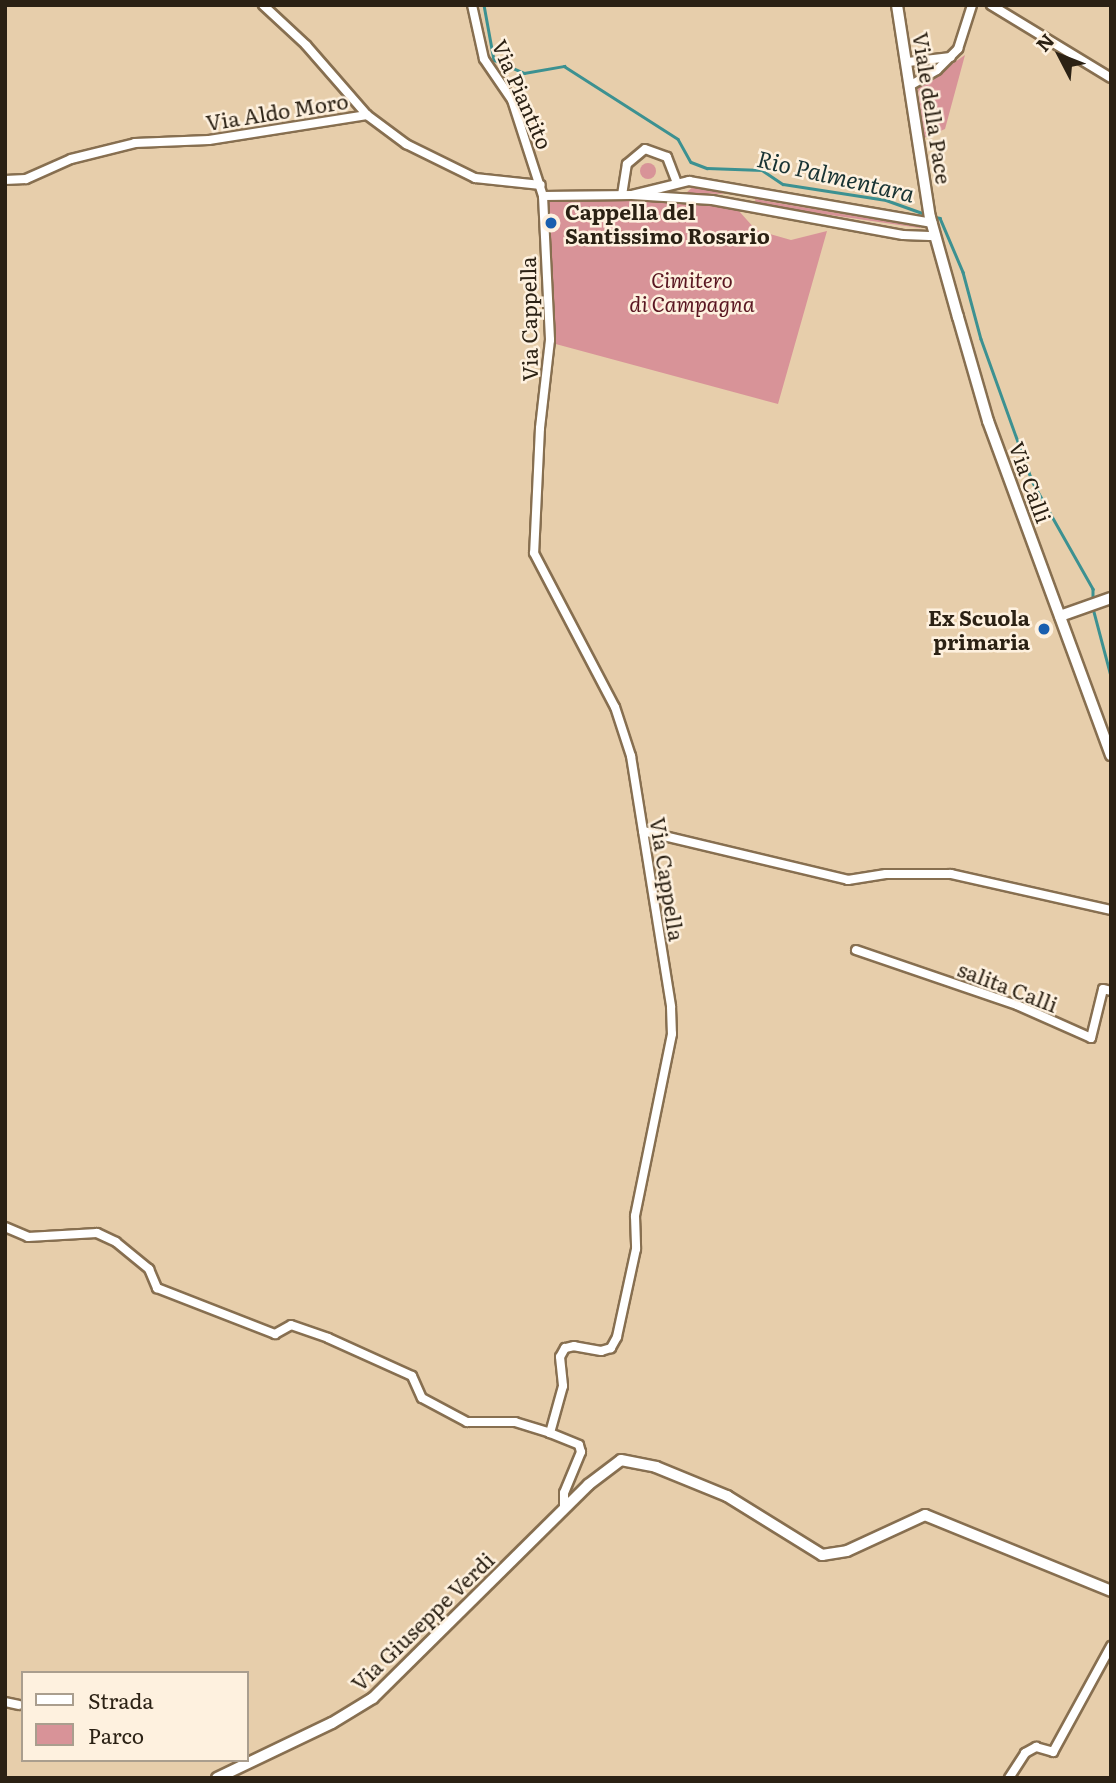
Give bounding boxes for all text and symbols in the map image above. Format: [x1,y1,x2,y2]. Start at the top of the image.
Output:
north arrow [1025,21,1095,91]
text: N [1029,27,1060,57]
street label: Viale della Pace [909,30,957,186]
street label: Via Piantito [488,35,558,153]
street label: Via Aldo Moro [204,87,350,135]
water label: Rio Palmentara [755,143,917,207]
place label: Cappella del Santissimo Rosario [565,198,770,248]
marker: Cappella del Santissimo Rosario [543,215,559,231]
street label: Via Cappella [514,256,542,382]
park label: Cimitero di Campagna [629,266,755,316]
street label: Via Calli [1005,438,1057,526]
place label: Ex Scuola primaria [928,604,1030,654]
marker: Ex Scuola primaria [1036,621,1052,637]
street label: Via Cappella [646,815,690,943]
street label: salita Calli [955,955,1061,1017]
street label: Via Giuseppe Verdi [345,1546,499,1696]
legend [21,1671,248,1762]
text: Strada [88,1684,154,1715]
text: Parco [88,1719,144,1750]

